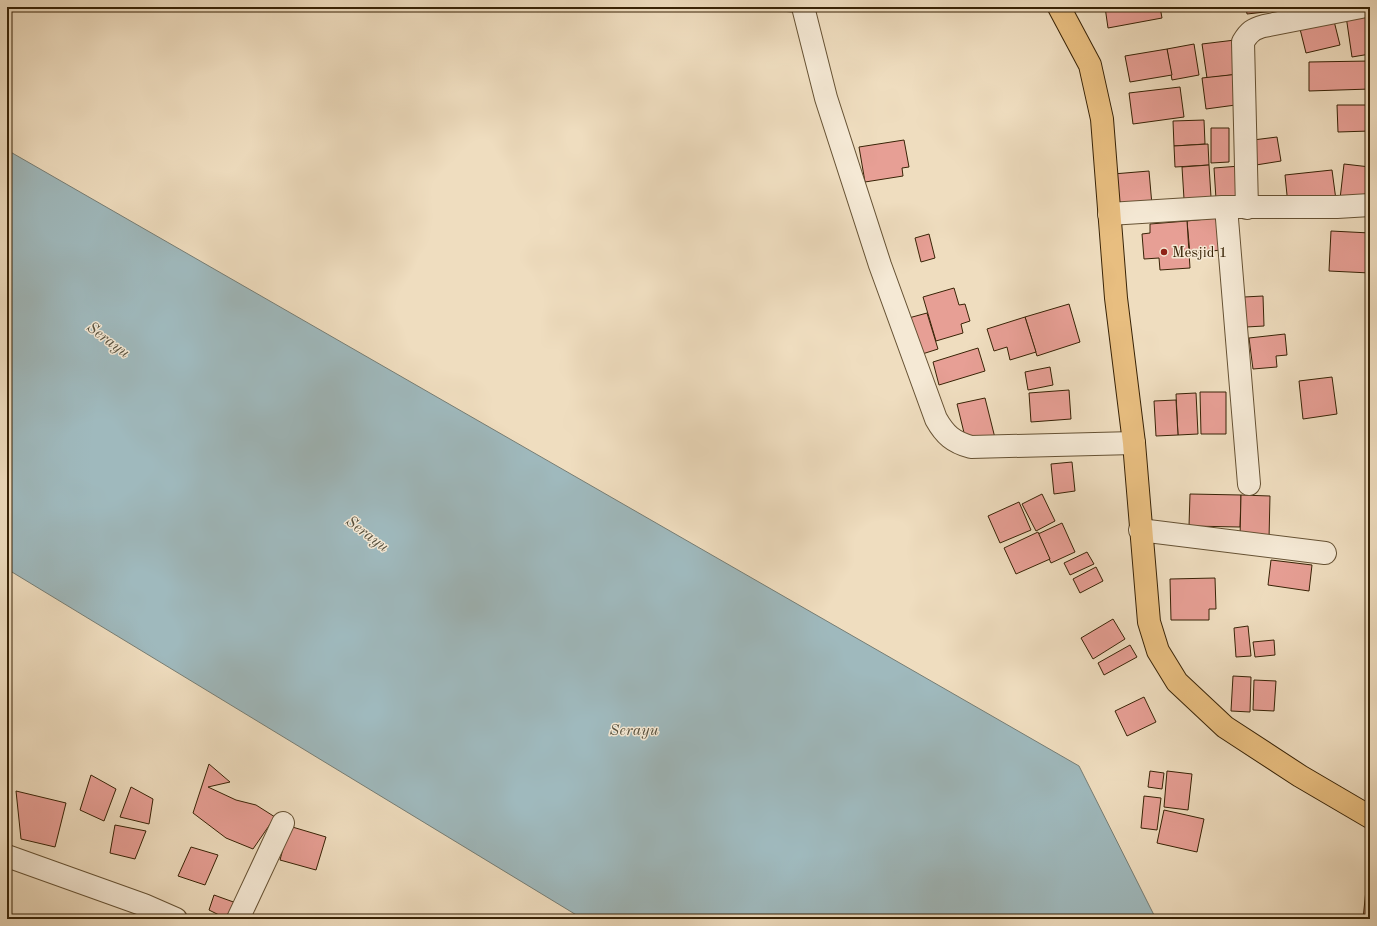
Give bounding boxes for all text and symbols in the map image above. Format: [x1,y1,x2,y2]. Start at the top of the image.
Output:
place label: Mesjid 1 [1172,246,1228,261]
marker: Mesjid 1 [1159,247,1169,257]
water label: Serayu [83,319,132,362]
water label: Serayu [342,513,391,556]
water label: Serayu [609,723,659,739]

